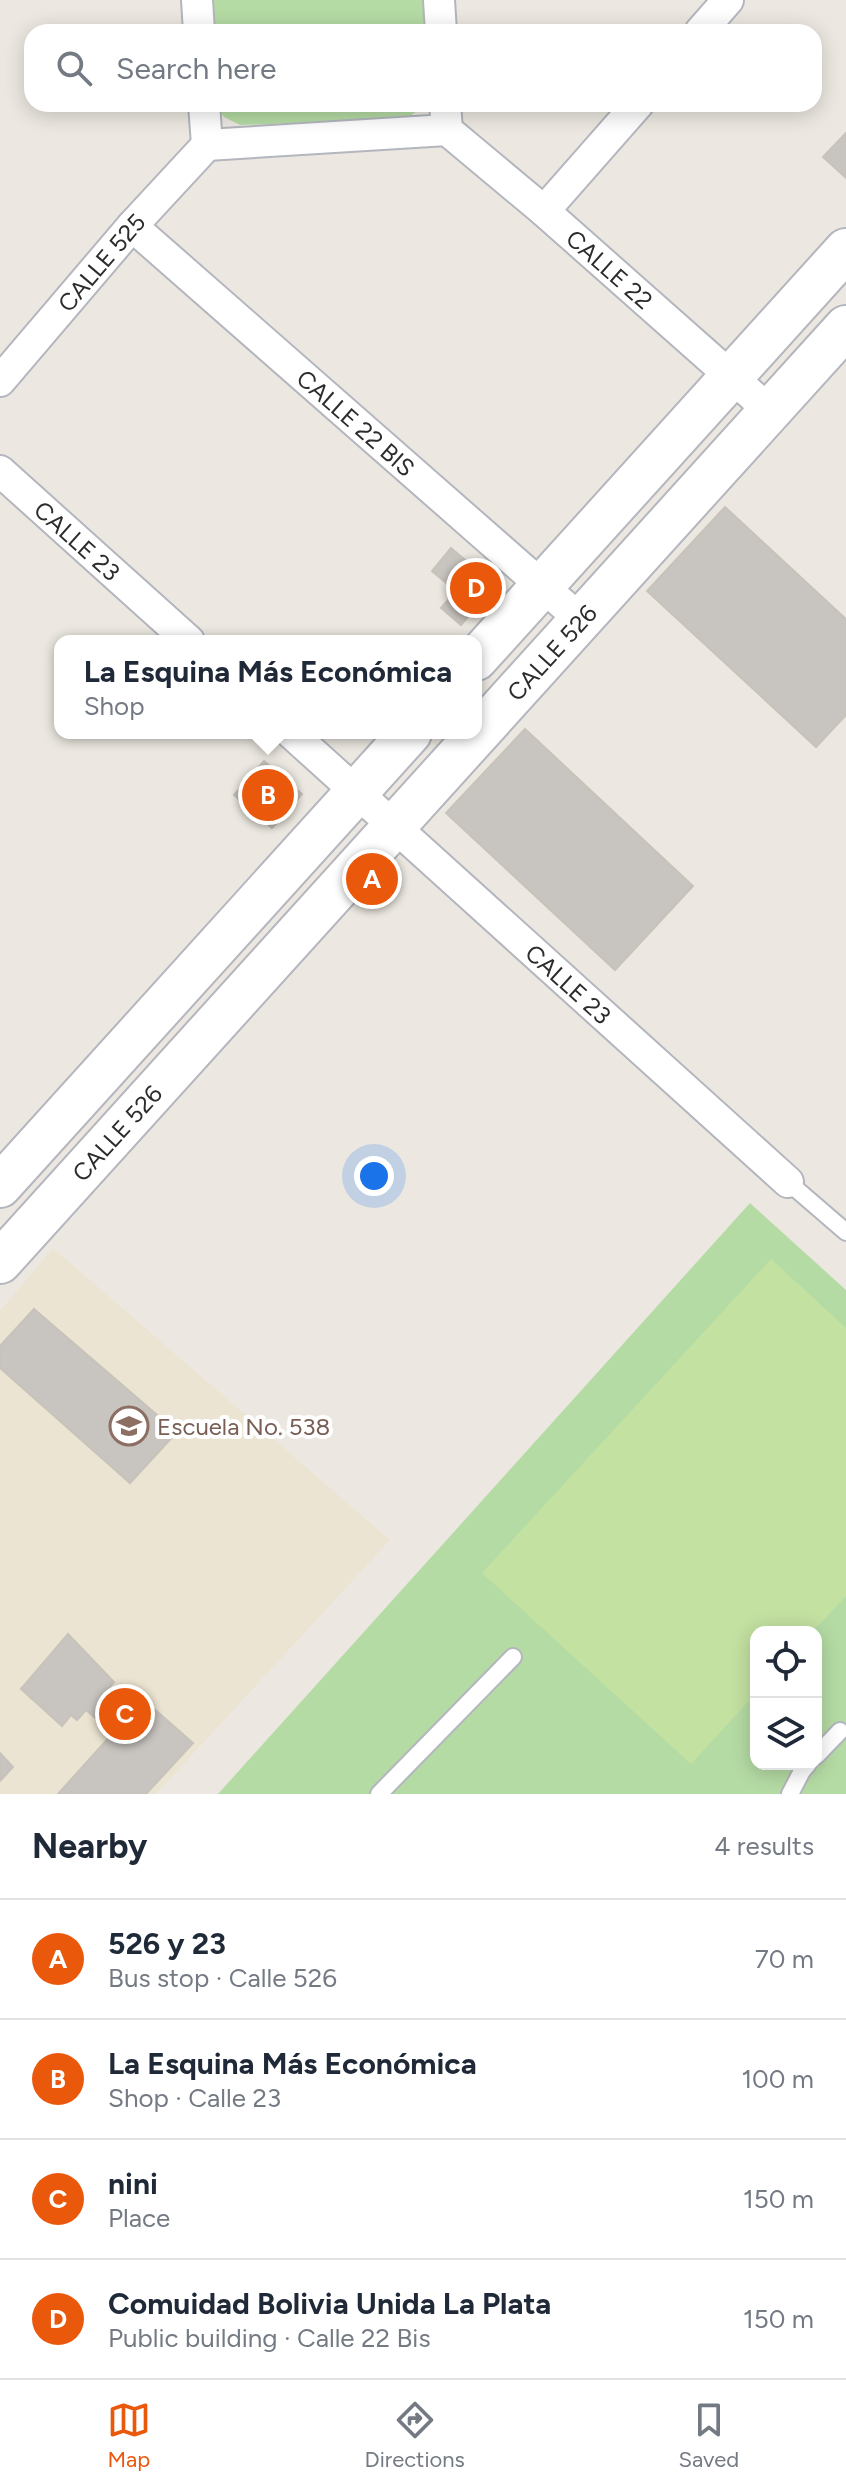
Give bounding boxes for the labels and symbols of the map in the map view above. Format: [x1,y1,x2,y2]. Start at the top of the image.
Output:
street label: CALLE 525 [51,207,151,317]
street label: CALLE 22 [560,223,659,315]
street label: CALLE 22 BIS [291,363,421,482]
street label: CALLE 23 [29,495,126,586]
pin: D [450,558,502,618]
street label: CALLE 526 [501,598,602,707]
pin: B [242,765,294,825]
pin: A [346,849,398,909]
street label: CALLE 23 [520,938,617,1030]
street label: CALLE 526 [66,1079,168,1187]
your location [354,1156,394,1196]
school or university icon: Escuela No. 538 [108,1405,150,1447]
place label: Escuela No. 538 [157,1412,330,1441]
pin: C [99,1684,151,1744]

